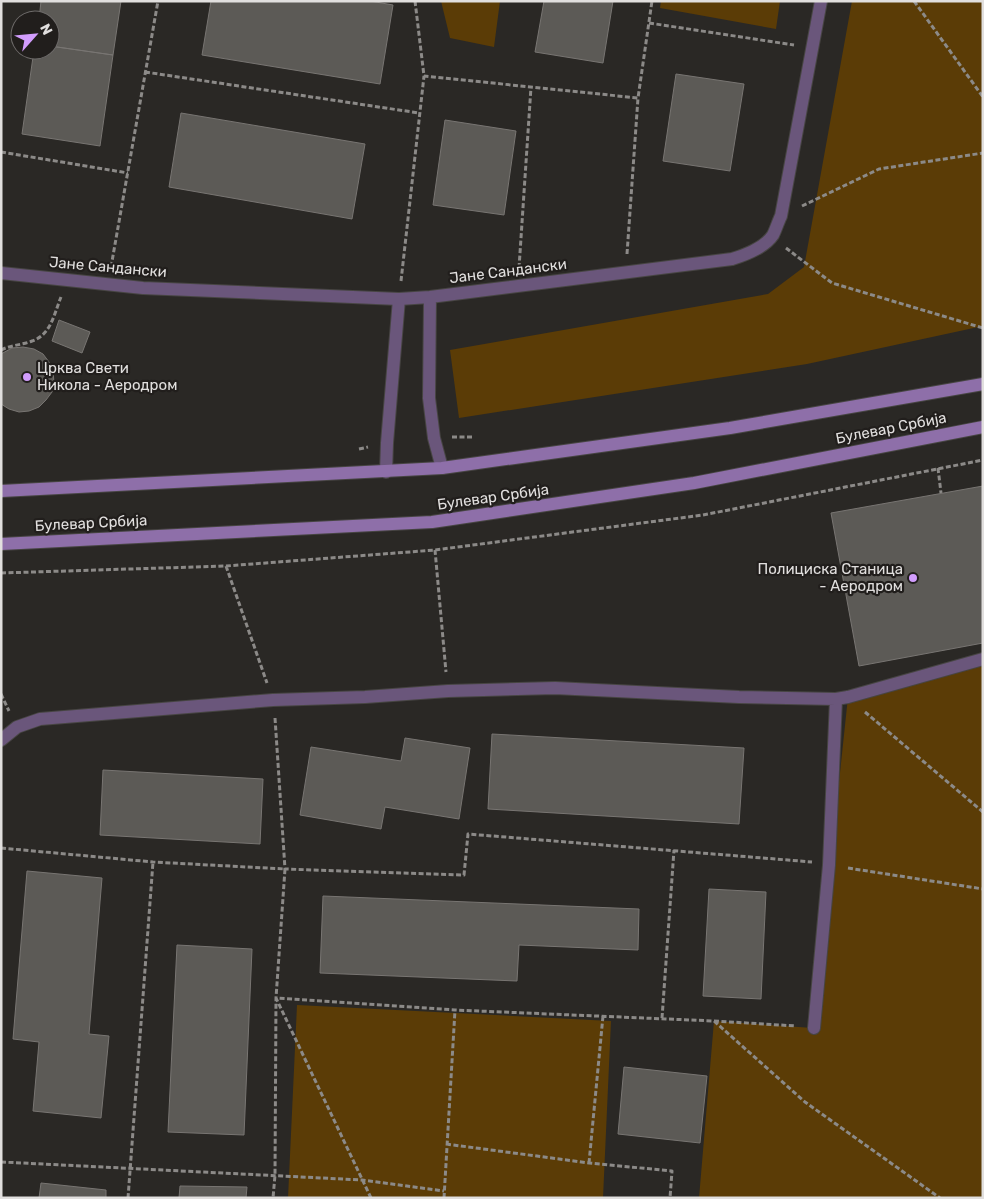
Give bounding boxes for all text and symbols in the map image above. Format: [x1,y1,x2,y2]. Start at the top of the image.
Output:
north arrow [10,10,60,60]
text: N [36,21,56,38]
street label: Јане Сандански [48,253,168,281]
street label: Јане Сандански [448,255,568,287]
place label: Црква Свети Никола - Аеродром [37,359,177,394]
marker: Црква Свети Никола - Аеродром [21,371,33,383]
street label: Булевар Србија [834,408,948,448]
street label: Булевар Србија [436,480,550,514]
street label: Булевар Србија [34,511,148,535]
place label: Полициска Станица - Аеродром [758,560,903,595]
marker: Полициска Станица - Аеродром [907,572,919,584]

